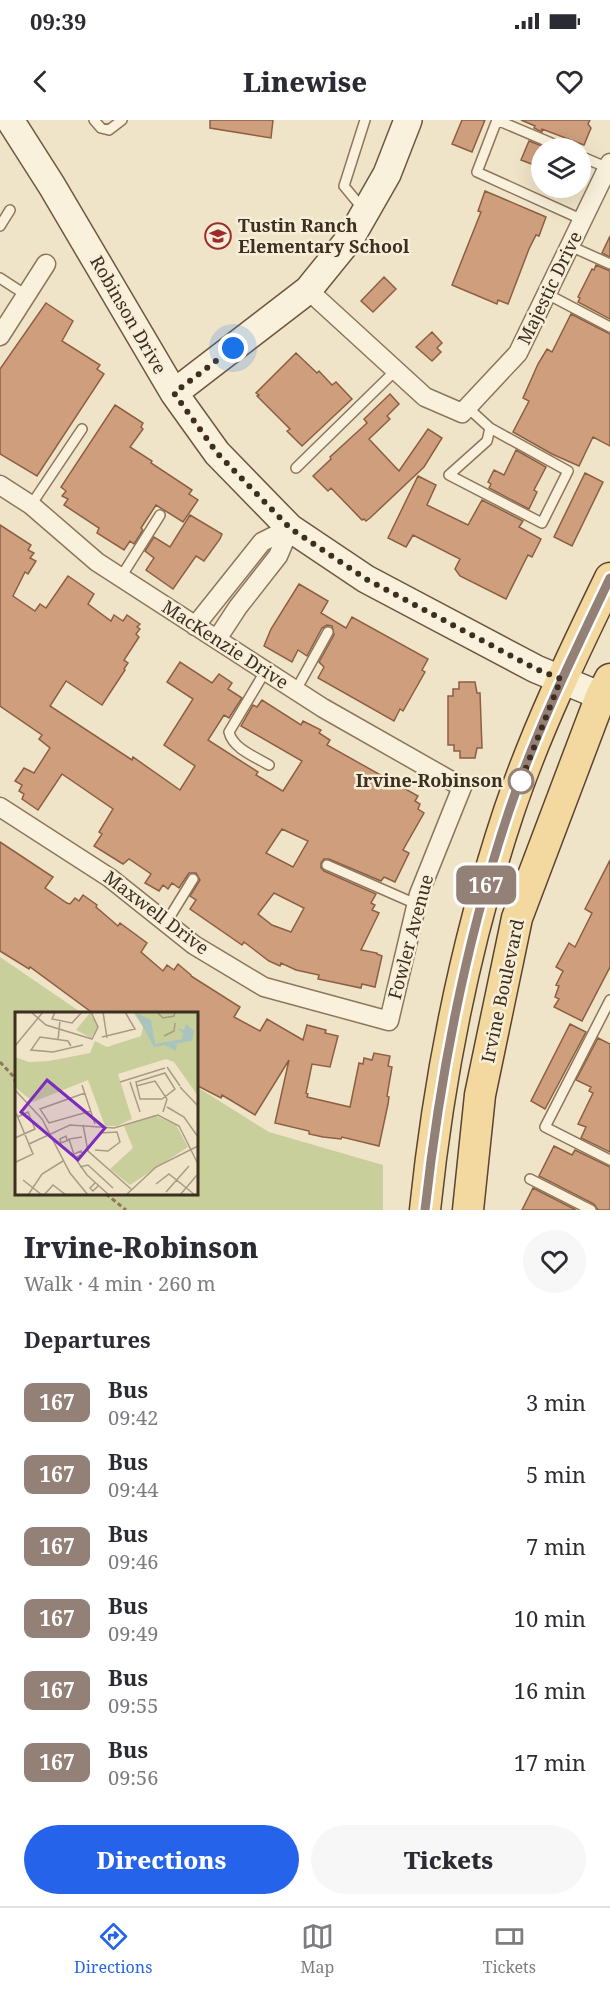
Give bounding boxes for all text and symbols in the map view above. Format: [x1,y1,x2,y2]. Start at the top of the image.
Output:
text: 09:39 [30,6,86,36]
text: Linewise [243,63,367,100]
icon: back [24,65,57,98]
icon: heart [553,65,586,98]
map controls [531,138,591,198]
button: layers [531,138,591,198]
place label: Tustin Ranch Elementary School [238,213,410,258]
school or university icon: Tustin Ranch Elementary School [203,221,233,251]
street label: Majestic Drive [511,227,587,348]
street label: Robinson Drive [85,251,172,378]
your location [218,333,248,363]
street label: MacKenzie Drive [158,594,293,694]
place label: Irvine-Robinson [356,768,503,792]
marker: Irvine-Robinson [508,768,534,794]
street label: Maxwell Drive [99,865,214,960]
line badge: 167 [452,866,520,904]
text: 167 [468,871,504,899]
street label: Fowler Avenue [382,872,438,1002]
street label: Irvine Boulevard [475,917,529,1065]
inset map [15,1012,198,1195]
text: Irvine-Robinson [24,1228,259,1266]
button: heart [523,1230,586,1293]
text: Walk · 4 min · 260 m [24,1270,216,1297]
text: Departures [24,1324,151,1354]
text: Bus [108,1374,148,1404]
text: 3 min [526,1387,586,1417]
text: 167 [39,1388,75,1416]
text: 09:42 [108,1404,158,1431]
text: Bus [108,1446,148,1476]
text: 5 min [526,1459,586,1489]
text: 167 [39,1460,75,1488]
text: 09:44 [108,1476,158,1503]
text: Bus [108,1518,148,1548]
text: 7 min [526,1531,586,1561]
text: 167 [39,1532,75,1560]
text: 09:46 [108,1548,158,1575]
text: Bus [108,1590,148,1620]
text: 10 min [514,1603,586,1633]
text: 167 [39,1604,75,1632]
text: 09:49 [108,1620,158,1647]
text: Bus [108,1662,148,1692]
text: 16 min [514,1675,586,1705]
text: 167 [39,1676,75,1704]
text: 09:55 [108,1692,158,1719]
text: Bus [108,1734,148,1764]
text: 17 min [514,1747,586,1777]
text: 167 [39,1748,75,1776]
text: 09:56 [108,1764,158,1791]
button: Directions [24,1825,299,1894]
button: Tickets [311,1825,586,1894]
tab: Directions [74,1920,152,1978]
tab: Map [301,1920,334,1978]
tab: Tickets [483,1920,536,1978]

